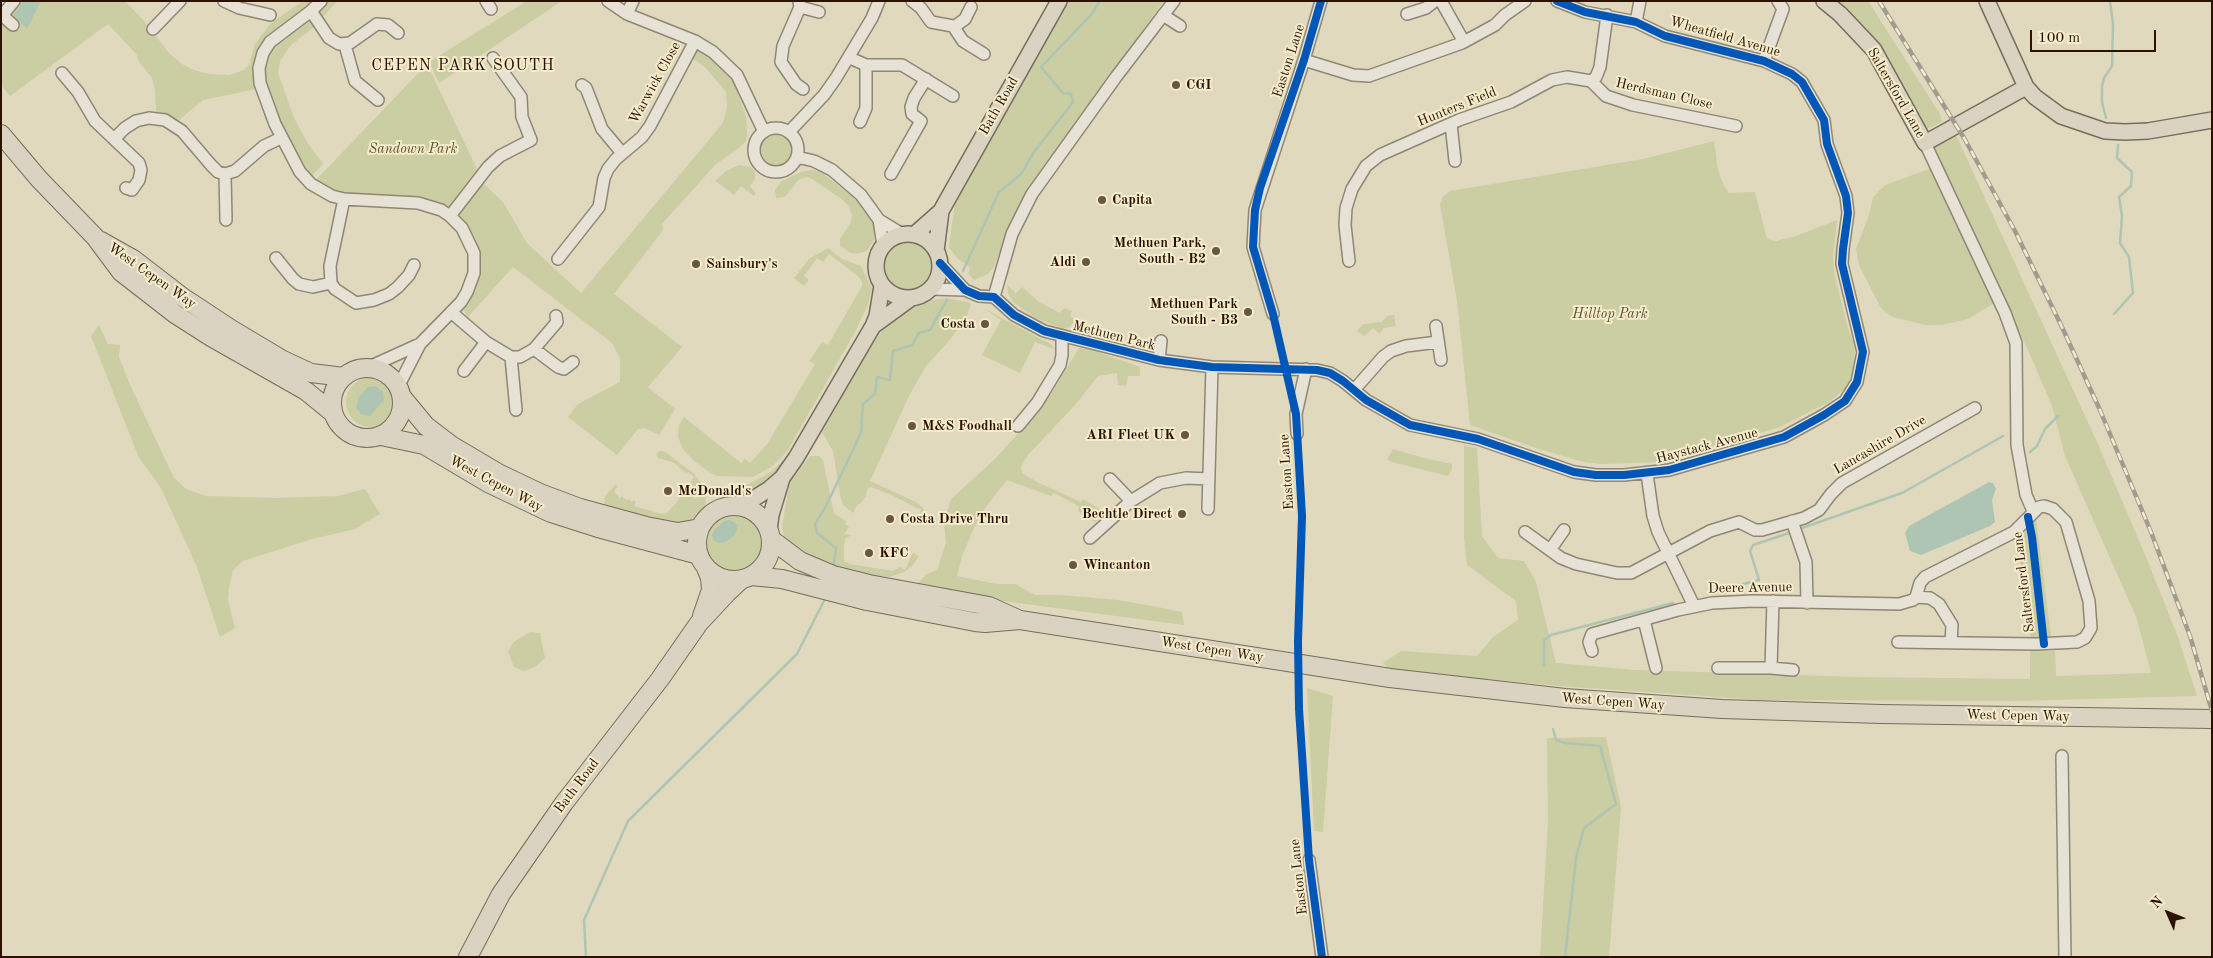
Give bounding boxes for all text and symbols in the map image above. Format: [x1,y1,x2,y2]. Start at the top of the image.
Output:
street label: Wheatfield Avenue [1668,13,1782,61]
scale bar [2033,20,2159,52]
street label: Easton Lane [1269,22,1309,100]
text: 100 m [2038,31,2080,46]
street label: Warwick Close [626,39,684,127]
street label: Saltersford Lane [1863,45,1929,141]
district label: CEPEN PARK SOUTH [369,56,557,76]
street label: Bath Road [976,74,1022,138]
street label: Herdsman Close [1614,75,1714,113]
place label: CGI [1186,77,1211,93]
marker: CGI [1170,79,1182,91]
street label: Hunters Field [1415,83,1499,131]
park label: Sandown Park [369,141,457,157]
place label: Capita [1112,192,1152,208]
marker: Capita [1096,194,1108,206]
place label: Methuen Park, South - B2 [1114,235,1206,268]
street label: West Cepen Way [105,239,199,313]
marker: Methuen Park, South - B2 [1210,245,1222,257]
place label: Aldi [1049,254,1076,270]
place label: Sainsbury's [706,256,778,272]
marker: Aldi [1080,256,1092,268]
marker: Sainsbury's [690,258,702,270]
place label: Methuen Park South - B3 [1150,296,1238,328]
marker: Methuen Park South - B3 [1242,306,1254,318]
park label: Hilltop Park [1572,306,1648,322]
place label: Costa [940,316,975,332]
marker: Costa [979,318,991,330]
street label: Methuen Park [1071,318,1157,354]
street label: Lancashire Drive [1831,412,1929,478]
place label: M&S Foodhall [922,418,1012,434]
marker: M&S Foodhall [906,420,918,432]
street label: Haystack Avenue [1654,424,1760,468]
place label: ARI Fleet UK [1086,427,1175,443]
marker: ARI Fleet UK [1179,429,1191,441]
street label: Easton Lane [1276,433,1298,511]
street label: West Cepen Way [446,452,546,516]
place label: McDonald's [678,483,751,499]
marker: McDonald's [662,485,674,497]
place label: Bechtle Direct [1082,506,1172,522]
marker: Bechtle Direct [1176,508,1188,520]
place label: Costa Drive Thru [900,511,1008,527]
marker: Costa Drive Thru [884,513,896,525]
street label: Saltersford Lane [2009,531,2039,633]
place label: KFC [879,545,908,561]
marker: KFC [863,547,875,559]
place label: Wincanton [1083,557,1150,573]
marker: Wincanton [1067,559,1079,571]
street label: Deere Avenue [1708,579,1792,597]
street label: West Cepen Way [1159,634,1265,666]
street label: West Cepen Way [1561,690,1665,714]
street label: West Cepen Way [1966,707,2070,725]
street label: Bath Road [551,755,603,817]
street label: Easton Lane [1287,838,1311,916]
north arrow [2143,888,2193,938]
text: N [2148,894,2166,911]

